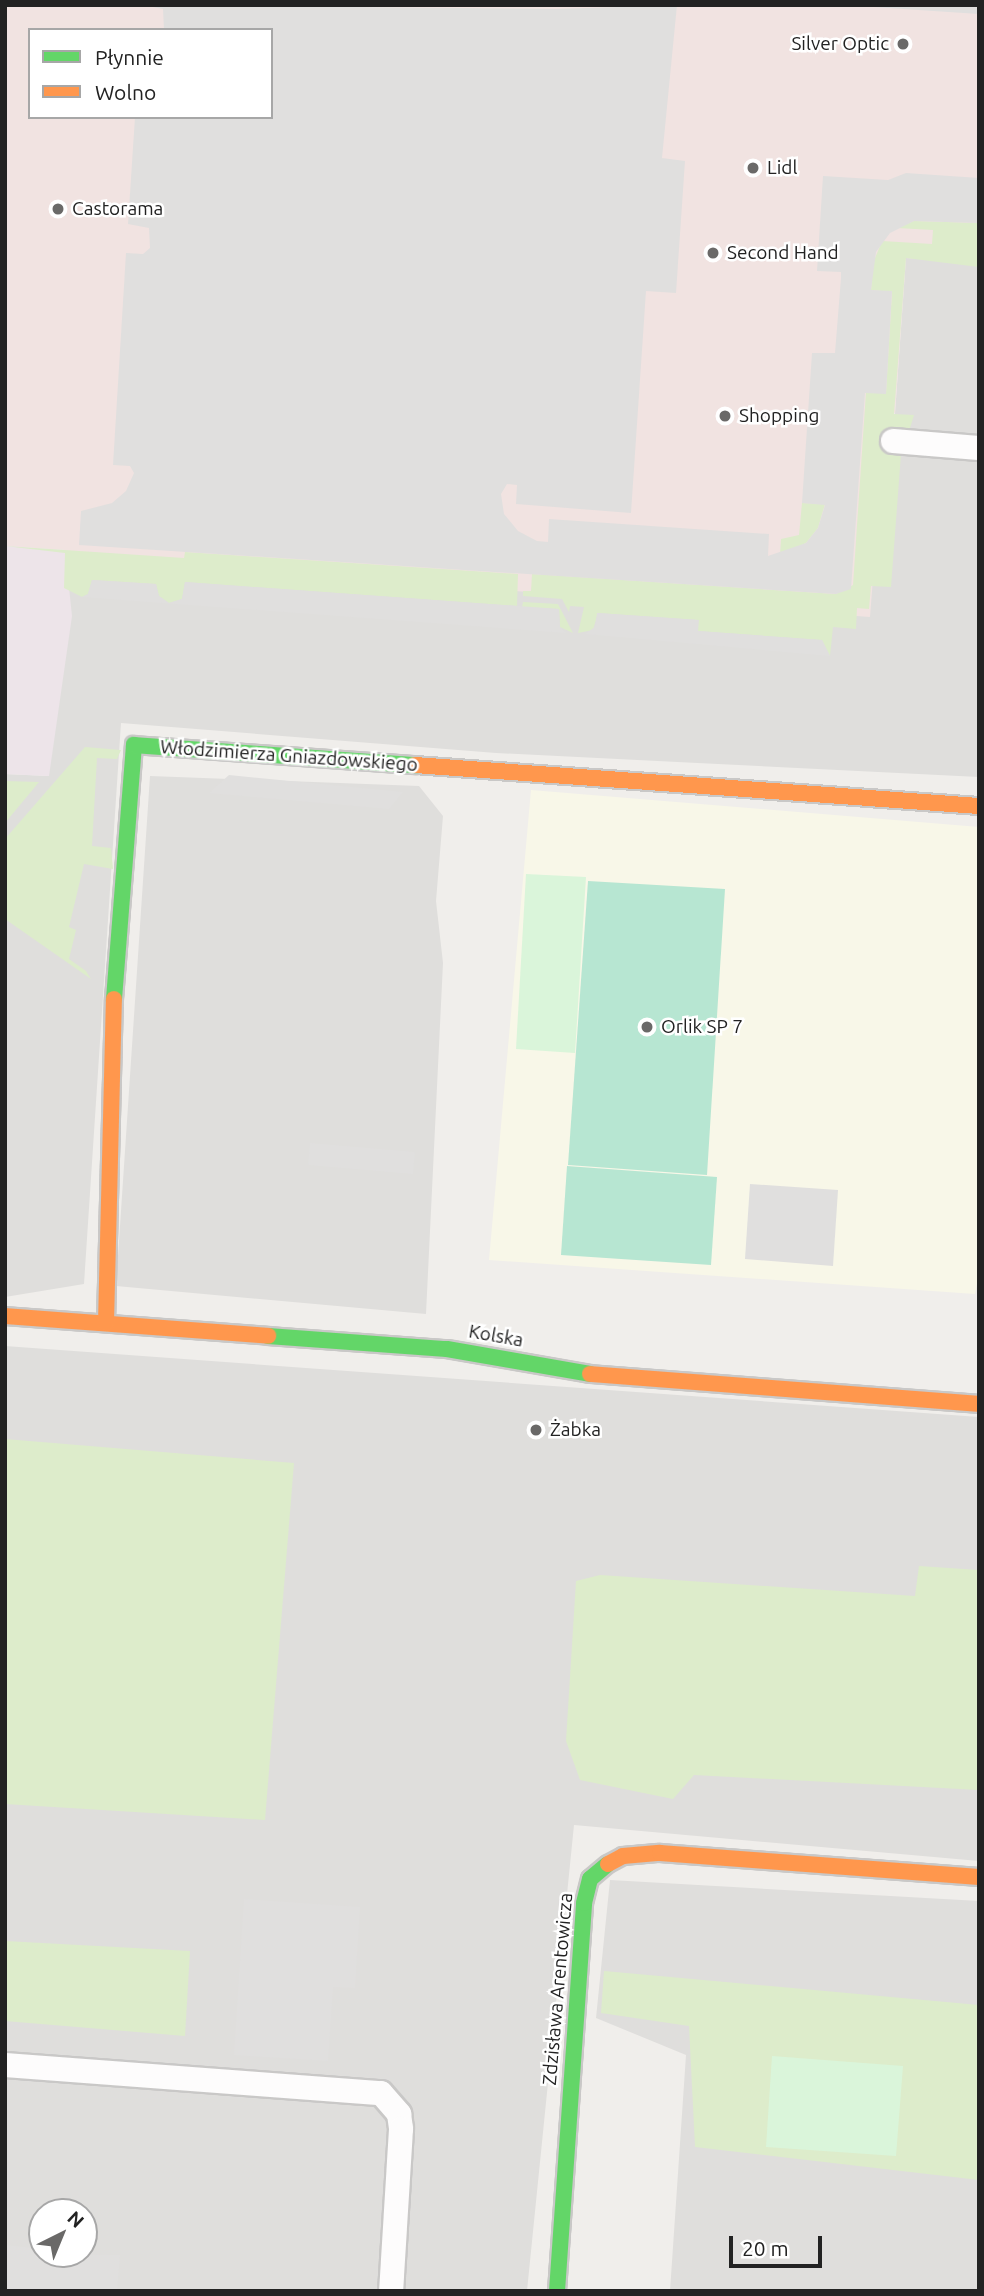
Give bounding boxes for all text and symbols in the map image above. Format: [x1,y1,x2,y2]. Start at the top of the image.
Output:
legend [28,28,273,119]
place label: Silver Optic [791,33,889,55]
marker: Silver Optic [895,36,911,52]
text: Płynnie [95,45,164,69]
text: Wolno [95,80,156,104]
place label: Lidl [767,157,797,179]
marker: Lidl [745,160,761,176]
place label: Castorama [72,198,163,220]
marker: Castorama [50,201,66,217]
place label: Second Hand [727,242,839,264]
marker: Second Hand [705,245,721,261]
place label: Shopping [739,405,820,427]
marker: Shopping [717,408,733,424]
street label: Włodzimierza Gniazdowskiego [159,736,419,776]
place label: Orlik SP 7 [661,1016,743,1038]
marker: Orlik SP 7 [639,1019,655,1035]
street label: Kolska [467,1320,525,1352]
place label: Żabka [550,1419,601,1441]
marker: Żabka [528,1422,544,1438]
street label: Zdzisława Arentowicza [538,1892,578,2086]
north arrow [28,2198,98,2268]
text: N [63,2206,89,2232]
scale bar [732,2222,825,2266]
text: 20 m [742,2236,789,2260]

